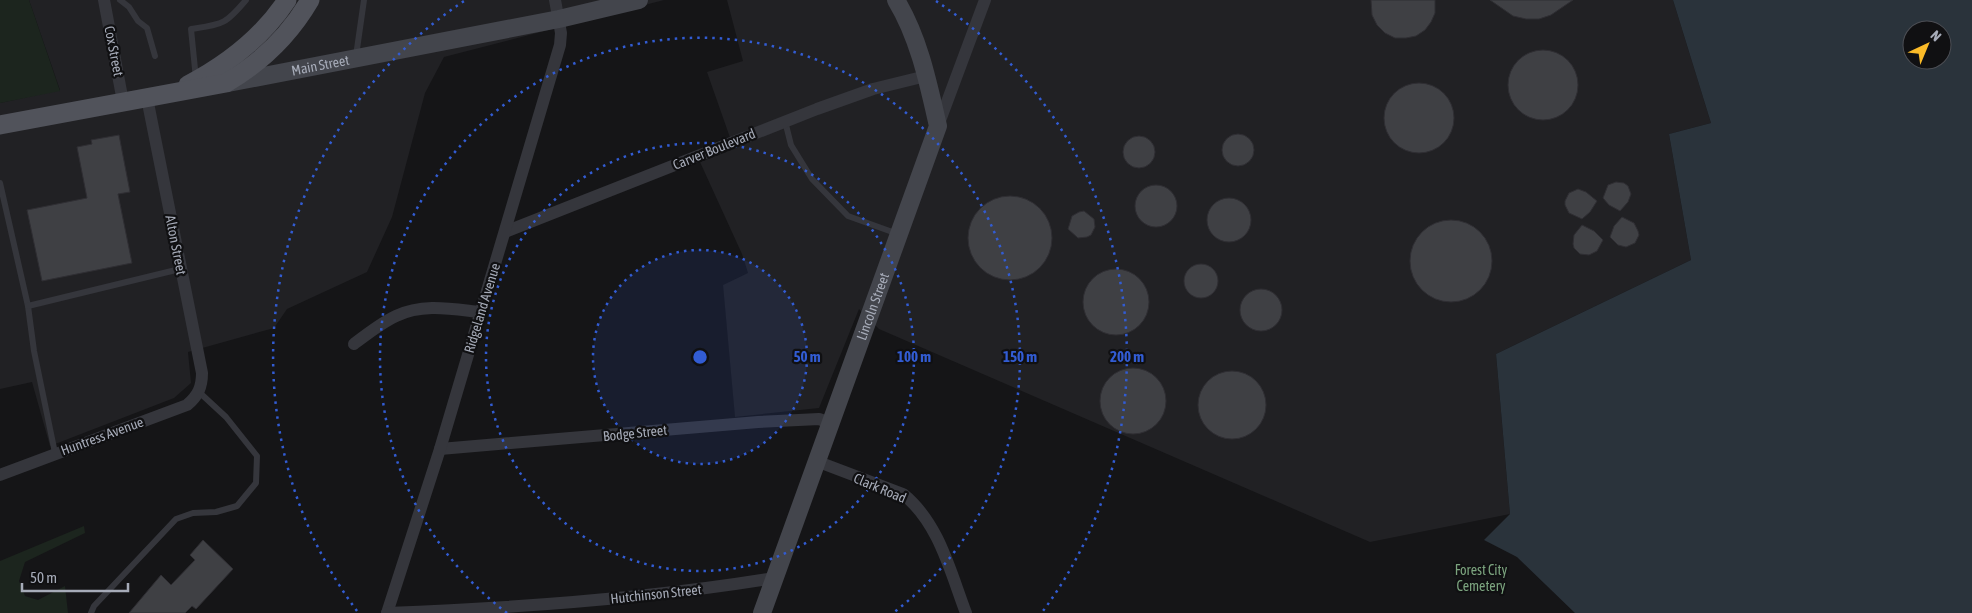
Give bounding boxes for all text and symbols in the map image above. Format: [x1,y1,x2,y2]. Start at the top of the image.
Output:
north arrow [1902,20,1952,70]
street label: Cox Street [101,24,127,78]
text: N [1928,27,1945,44]
street label: Main Street [290,52,351,79]
street label: Carver Boulevard [670,125,758,173]
street label: Alton Street [162,214,190,276]
street label: Ridgeland Avenue [461,261,503,355]
street label: Lincoln Street [853,271,892,342]
centre of rings [691,348,709,366]
text: 50 m [794,348,821,365]
text: 100 m [897,348,931,365]
text: 150 m [1003,348,1037,365]
text: 200 m [1110,348,1144,365]
street label: Huntress Avenue [58,414,146,458]
street label: Bodge Street [602,422,668,444]
street label: Clark Road [851,470,909,506]
scale bar [22,560,129,592]
park label: Forest City Cemetery [1455,562,1508,594]
text: 50 m [30,569,57,586]
street label: Hutchinson Street [610,581,702,607]

